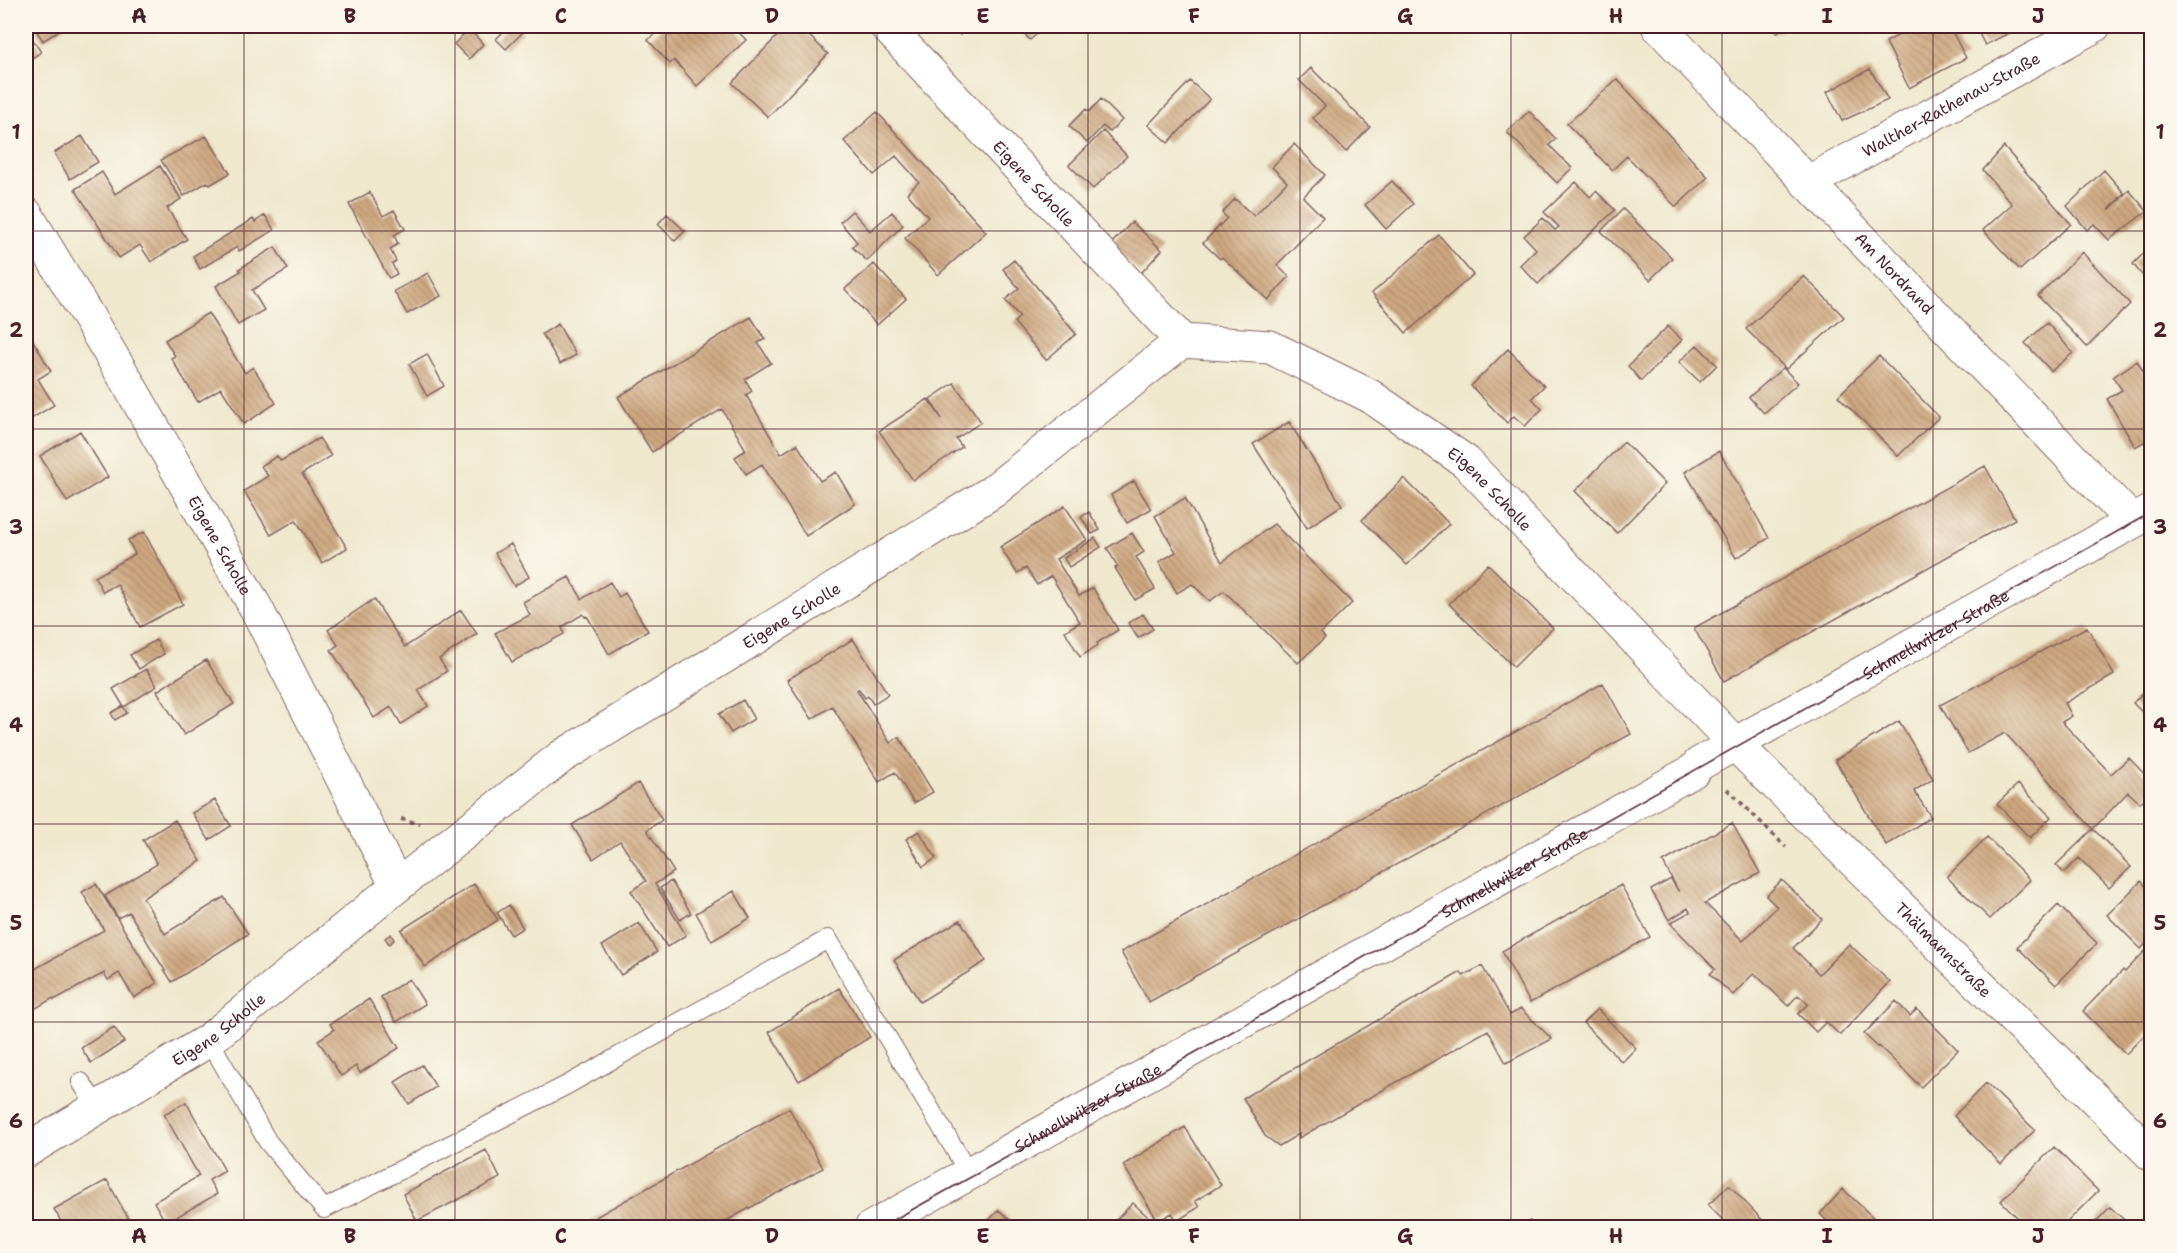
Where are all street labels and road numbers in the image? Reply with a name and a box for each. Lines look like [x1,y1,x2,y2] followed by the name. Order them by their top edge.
[1858,48,2044,162] street label: Walther-Rathenau-Straße
[988,136,1079,232] street label: Eigene Scholle
[1850,228,1938,319] street label: Am Nordrand
[1443,442,1536,536] street label: Eigene Scholle
[183,492,257,599] street label: Eigene Scholle
[739,578,844,654] street label: Eigene Scholle
[1858,585,2013,685] street label: Schmellwitzer Straße
[1437,823,1592,923] street label: Schmellwitzer Straße
[1891,898,1996,1002] street label: Thälmannstraße
[168,988,270,1071] street label: Eigene Scholle
[1010,1058,1166,1157] street label: Schmellwitzer Straße

